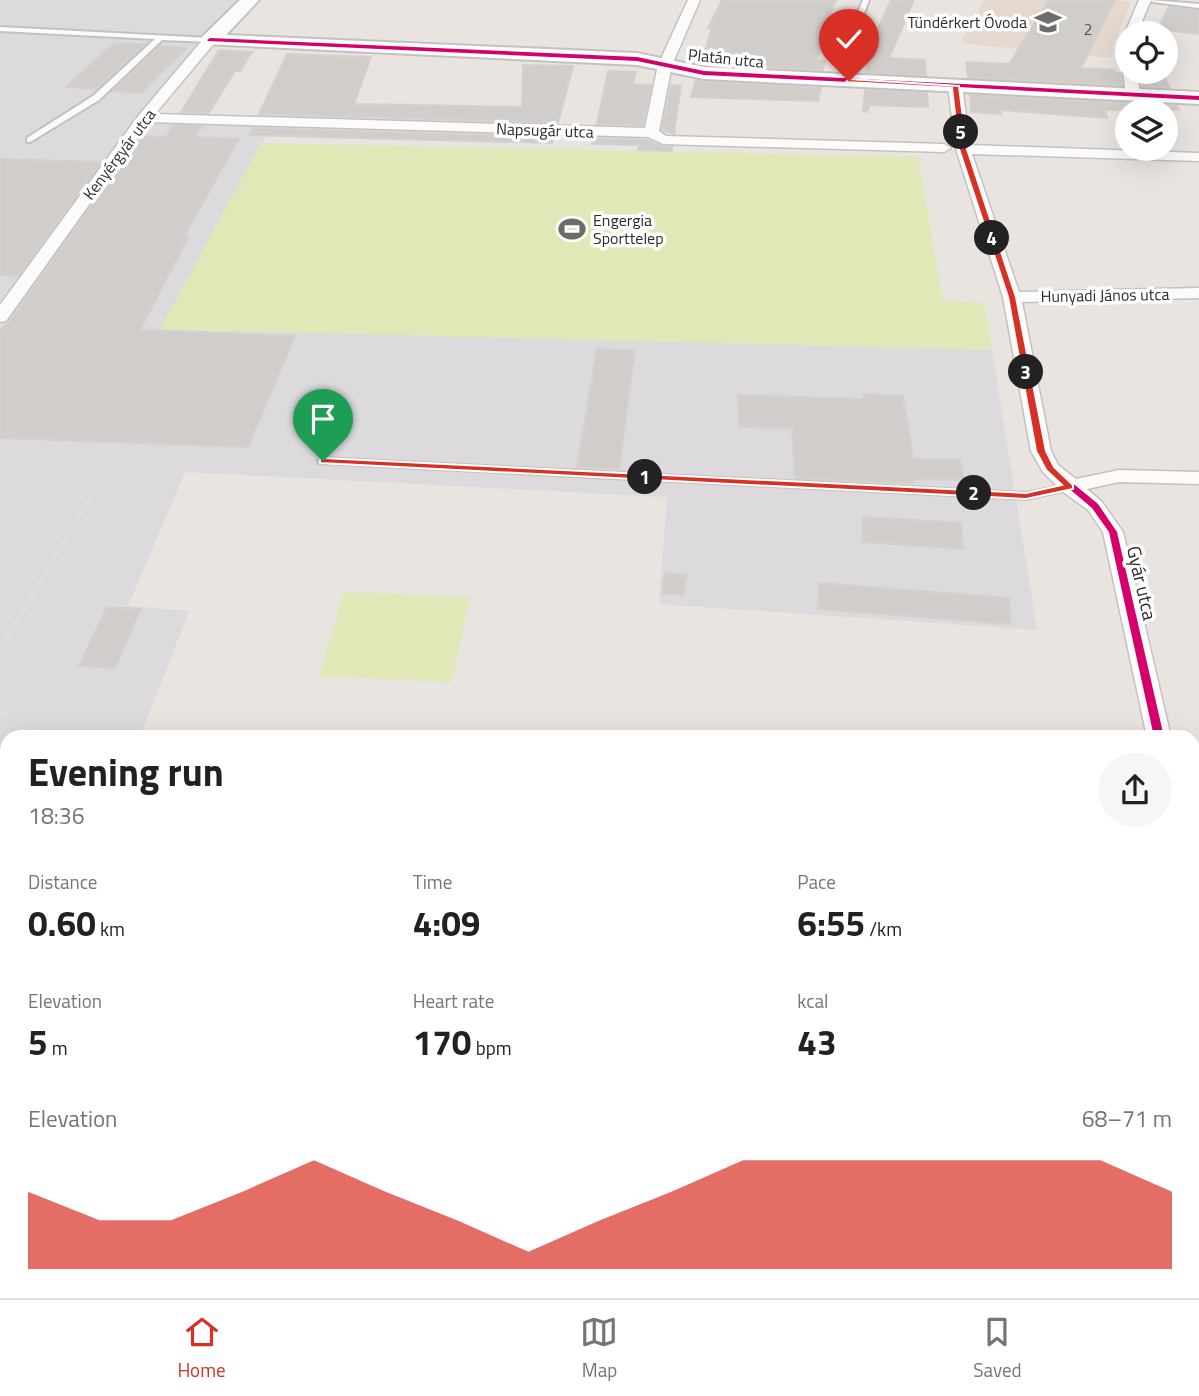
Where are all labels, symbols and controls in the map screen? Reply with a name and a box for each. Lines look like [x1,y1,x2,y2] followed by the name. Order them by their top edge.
[1033,7,1063,37] school or university icon: Tündérkert Óvoda
[819,9,879,81] pin
[908,10,1027,34] place label: Tündérkert Óvoda
[1084,17,1092,41] house number: 2
[830,20,868,58] icon: check
[1115,21,1178,161] map controls
[1115,21,1178,84] button: locate
[687,42,765,74] street label: Platán utca
[1115,98,1178,161] button: layers
[77,103,161,205] street label: Kenyérgyár utca
[944,114,978,150] pin: 5
[496,116,594,144] street label: Napsugár utca
[955,117,966,146] text: 5
[593,208,664,250] place label: Engergia Sporttelep
[557,214,587,244] sports icon: Engergia Sporttelep
[974,220,1010,256] pin: 4
[986,223,997,252] text: 4
[1040,282,1170,308] street label: Hunyadi János utca
[1009,354,1044,390] pin: 3
[1020,357,1031,386] text: 3
[293,389,353,461] pin
[304,400,342,438] icon: arrive
[628,460,662,494] pin: 1
[639,462,650,491] text: 1
[956,476,992,510] pin: 2
[968,478,979,507] text: 2
[1120,543,1165,623] street label: Gyár utca
[28,743,224,801] text: Evening run
[1098,753,1172,827] button: share
[28,798,85,833] text: 18:36
[28,867,97,896] text: Distance
[413,867,452,896] text: Time
[797,867,836,896] text: Pace
[28,896,96,950] text: 0.60
[413,896,480,950] text: 4:09
[797,896,865,950] text: 6:55
[96,914,125,943] text: km
[865,914,902,943] text: /km
[28,986,102,1015] text: Elevation
[413,986,494,1015] text: Heart rate
[797,986,828,1015] text: kcal
[28,1015,48,1069] text: 5
[413,1015,471,1069] text: 170
[797,1015,837,1069] text: 43
[48,1033,68,1062] text: m
[471,1033,512,1062] text: bpm
[28,1101,117,1136] text: Elevation
[1082,1101,1172,1136] text: 68–71 m
[177,1313,226,1384] tab: Home
[580,1313,618,1384] tab: Map
[973,1313,1022,1384] tab: Saved

